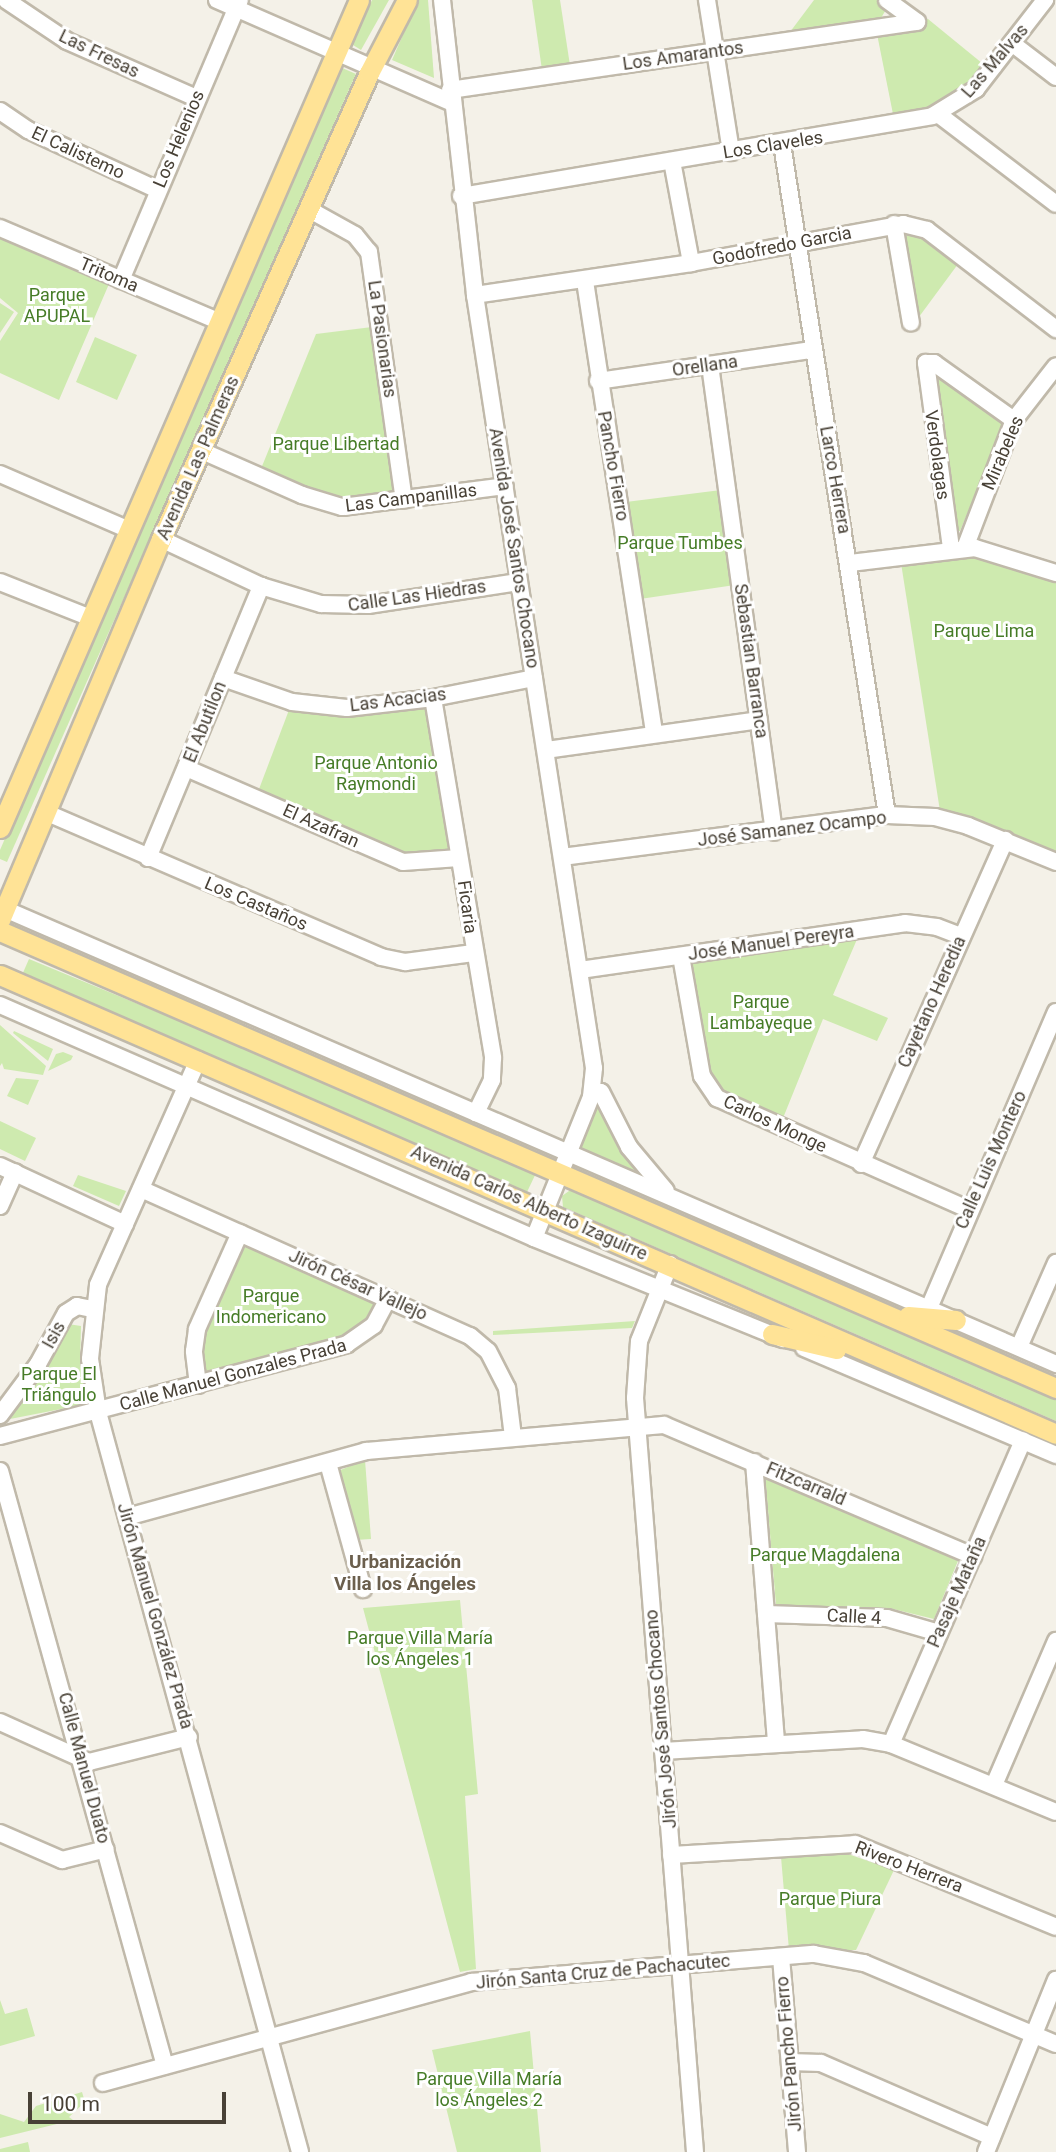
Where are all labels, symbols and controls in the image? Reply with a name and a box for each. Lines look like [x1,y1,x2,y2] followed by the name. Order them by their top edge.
[957,20,1033,102] street label: Las Malvas
[55,25,143,83] street label: Las Fresas
[621,37,745,75] street label: Los Amarantos
[149,87,209,191] street label: Los Helenios
[28,122,128,184] street label: El Calistemo
[722,126,824,164] street label: Los Claveles
[711,222,853,270] street label: Godofredo Garcia
[76,253,142,297] street label: Tritoma
[363,279,401,399] street label: La Pasionarias
[24,285,90,328] park label: Parque APUPAL
[671,351,739,381] street label: Orellana
[152,373,244,543] street label: Avenida Las Palmeras
[593,409,633,523] street label: Pancho Fierro
[920,409,954,501] street label: Verdolagas
[978,413,1028,493] street label: Mirabeles
[815,424,855,536] street label: Larco Herrera
[484,426,544,670] street label: Avenida José Santos Chocano
[272,433,400,455] park label: Parque Libertad
[344,479,478,517] street label: Las Campanillas
[617,532,743,554] park label: Parque Tumbes
[347,576,487,616] street label: Calle Las Hiedras
[729,582,773,740] street label: Sebastian Barranca
[934,620,1034,642] park label: Parque Lima
[179,678,231,766] street label: El Abutilon
[349,683,447,717] street label: Las Acacias
[314,753,438,796] park label: Parque Antonio Raymondi
[279,800,363,852] street label: El Azafran
[696,807,888,851] street label: José Samanez Ocampo
[201,873,311,935] street label: Los Castaños
[453,879,481,935] street label: Ficaria
[687,921,855,965] street label: José Manuel Pereyra
[893,933,971,1071] street label: Cayetano Heredia
[710,992,812,1034] park label: Parque Lambayeque
[951,1087,1031,1233] street label: Calle Luis Montero
[720,1091,830,1157] street label: Carlos Monge
[407,1141,651,1265] street label: Avenida Carlos Alberto Izaguirre
[285,1245,431,1325] street label: Jirón César Vallejo
[216,1286,326,1328] park label: Parque Indomericano
[38,1318,70,1352] street label: Isis
[117,1334,349,1416] street label: Calle Manuel Gonzales Prada
[21,1364,97,1406] park label: Parque El Triángulo
[763,1458,849,1510] street label: Fitzcarrald
[112,1501,198,1731] street label: Jirón Manuel González Prada
[923,1533,991,1651] street label: Pasaje Mataña
[750,1544,900,1566] park label: Parque Magdalena
[334,1551,476,1595] district label: Urbanización Villa los Ángeles
[826,1605,882,1629] street label: Calle 4
[641,1609,681,1829] street label: Jirón José Santos Chocano
[347,1628,493,1670] park label: Parque Villa María los Ángeles 1
[53,1690,115,1846] street label: Calle Manuel Duato
[852,1837,966,1897] street label: Rivero Herrera
[779,1888,881,1910] park label: Parque Piura
[475,1950,731,1994] street label: Jirón Santa Cruz de Pachacutec
[771,1975,807,2133] street label: Jirón Pancho Fierro
[416,2069,562,2112] park label: Parque Villa María los Ángeles 2
[32,2078,229,2122] scale bar
[41,2092,100,2116] text: 100 m

